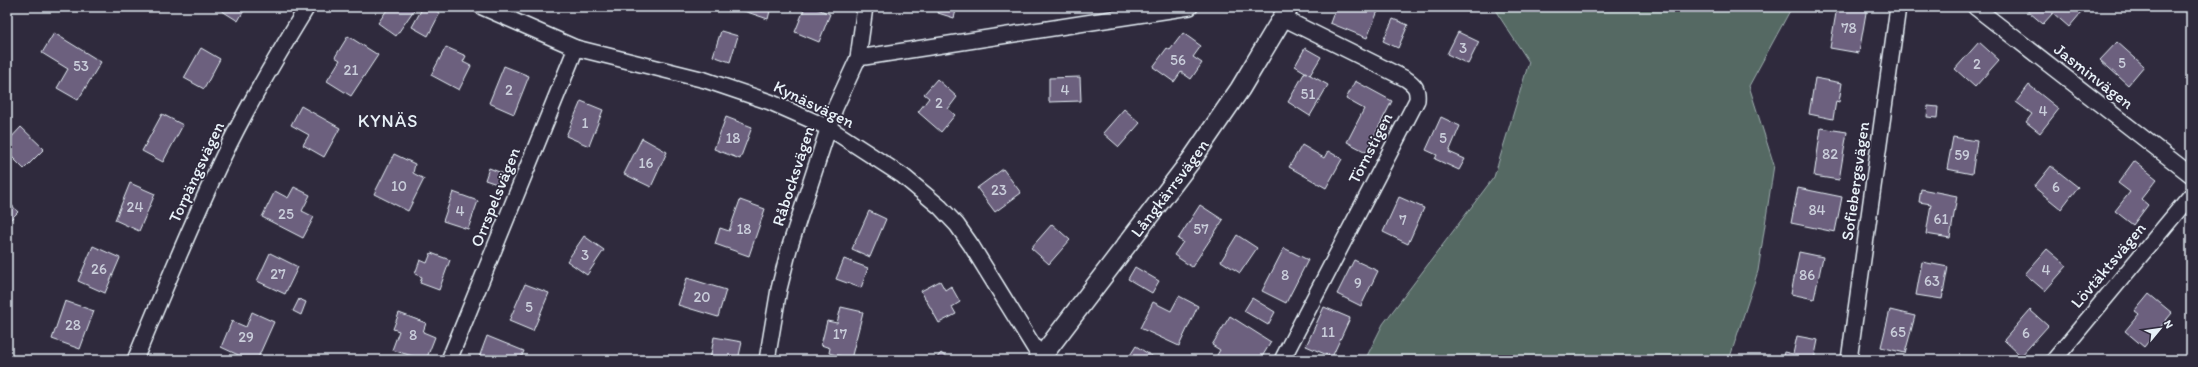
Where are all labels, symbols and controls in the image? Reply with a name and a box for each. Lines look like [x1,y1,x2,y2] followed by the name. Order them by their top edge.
[1841,19,1857,37] house number: 78
[1459,39,1467,57] house number: 3
[2050,39,2138,113] street label: Jasminvägen
[1170,51,1186,69] house number: 56
[2118,54,2126,72] house number: 5
[1973,55,1981,73] house number: 2
[73,57,89,75] house number: 53
[344,61,358,79] house number: 21
[770,76,858,132] street label: Kynäsvägen
[505,81,513,99] house number: 2
[1060,81,1070,99] house number: 4
[1301,85,1315,103] house number: 51
[935,94,943,112] house number: 2
[2038,102,2048,120] house number: 4
[1344,109,1397,187] street label: Törnstigen
[358,110,418,132] district label: KYNÄS
[582,114,589,132] house number: 1
[164,118,228,226] street label: Torpängsvägen
[1837,120,1873,242] street label: Sofiebergsvägen
[767,123,819,229] street label: Råbocksvägen
[725,129,741,147] house number: 18
[1439,129,1447,147] house number: 5
[1126,135,1213,241] street label: Långkärrsvägen
[466,144,524,250] street label: Orrspelsvägen
[1822,145,1838,163] house number: 82
[1954,146,1970,164] house number: 59
[639,154,654,172] house number: 16
[391,177,407,195] house number: 10
[2052,178,2060,196] house number: 6
[991,181,1007,199] house number: 23
[127,198,143,216] house number: 24
[1808,201,1826,219] house number: 84
[455,202,465,220] house number: 4
[278,205,294,223] house number: 25
[1934,210,1948,228] house number: 61
[1399,211,1407,229] house number: 7
[2066,218,2150,312] street label: Lövtäktsvägen
[736,220,752,238] house number: 18
[1193,220,1209,238] house number: 57
[581,246,589,264] house number: 3
[91,260,107,278] house number: 26
[2041,261,2051,279] house number: 4
[270,265,286,283] house number: 27
[1281,266,1289,284] house number: 8
[1799,266,1815,284] house number: 86
[1924,272,1940,290] house number: 63
[1354,274,1362,292] house number: 9
[693,288,711,306] house number: 20
[525,298,533,316] house number: 5
[2140,309,2180,349] north arrow
[65,316,81,334] house number: 28
[2161,318,2176,331] text: N
[1321,323,1335,341] house number: 11
[1890,323,1906,341] house number: 65
[2022,324,2030,342] house number: 6
[833,325,848,343] house number: 17
[409,326,417,344] house number: 8
[238,328,254,346] house number: 29

